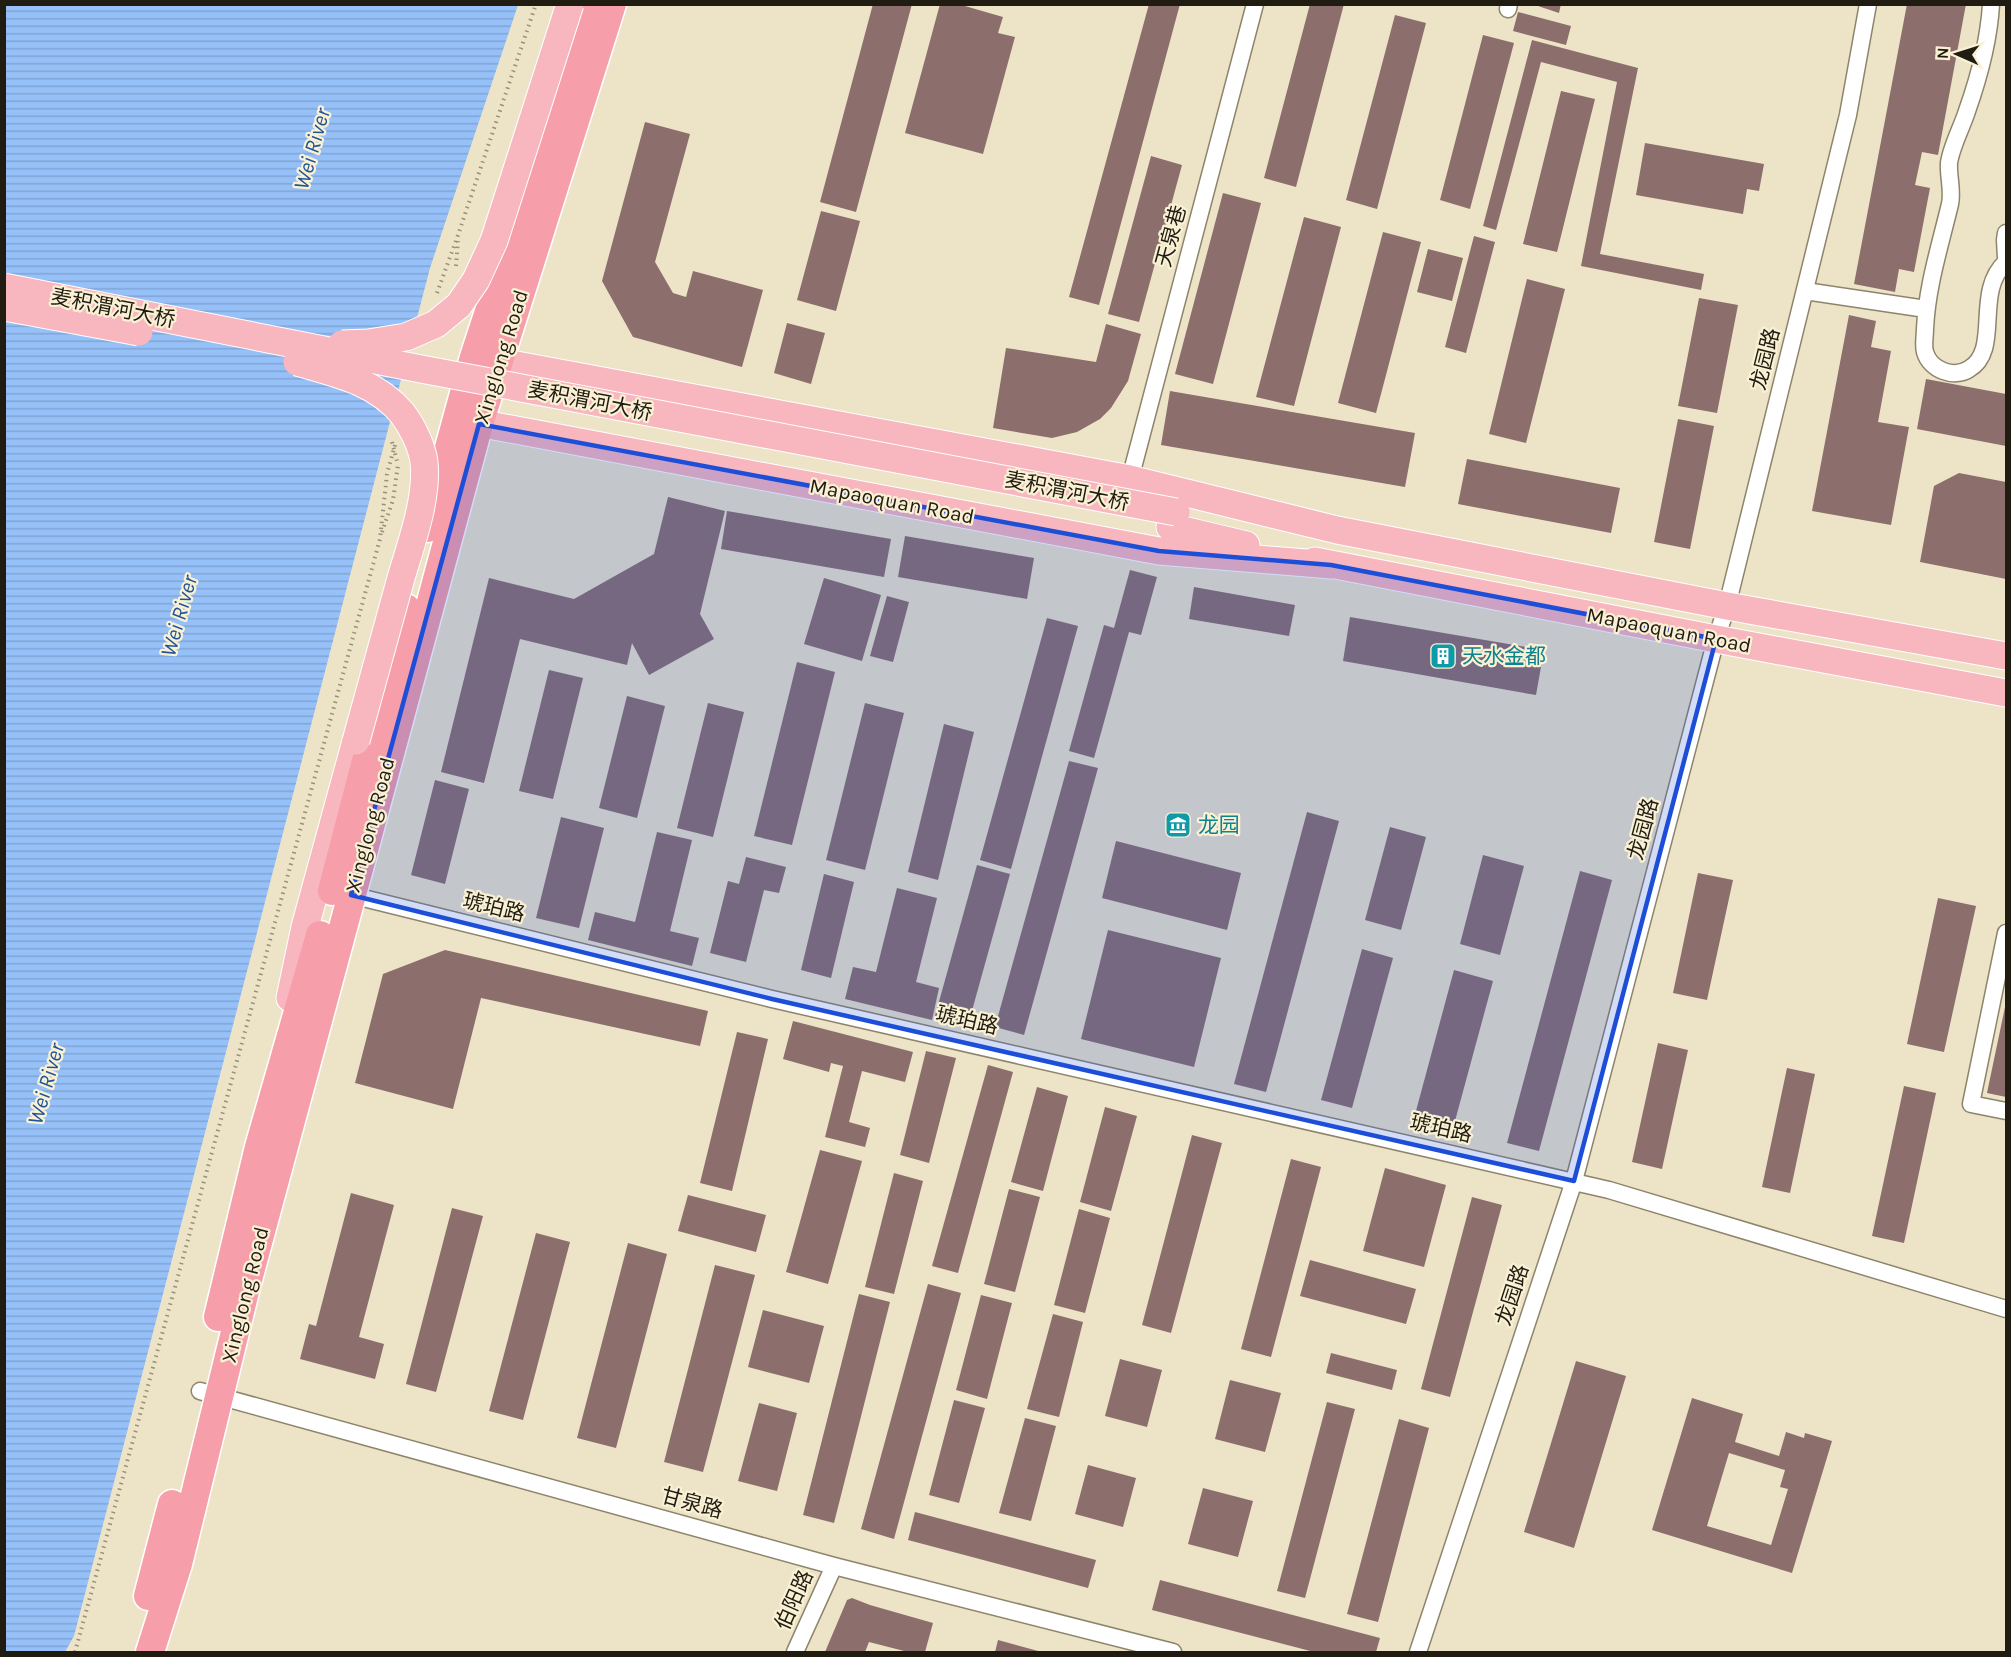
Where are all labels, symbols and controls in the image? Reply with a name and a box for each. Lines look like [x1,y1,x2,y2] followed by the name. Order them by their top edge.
[1927,24,1987,84] north arrow
[1933,47,1952,59] text: N
[288,104,336,193] water label: Wei River
[1151,202,1191,270] street label: 天泉巷
[49,284,177,332] street label: 麦积渭河大桥
[469,287,533,427] street label: Xinglong Road
[1746,326,1784,392] street label: 龙园路
[526,377,654,425] street label: 麦积渭河大桥
[1003,467,1131,515] street label: 麦积渭河大桥
[808,473,976,529] street label: Mapaoquan Road
[155,571,203,660] water label: Wei River
[1585,602,1753,658] street label: Mapaoquan Road
[1428,641,1458,671] building icon: 天水金都
[1462,644,1546,668] place label: 天水金都
[340,755,400,895] street label: Xinglong Road
[1623,795,1663,863] street label: 龙园路
[1163,810,1193,840] museum icon: 龙园
[1198,813,1240,837] place label: 龙园
[461,888,527,926] street label: 琥珀路
[934,1001,1000,1039] street label: 琥珀路
[22,1039,70,1128] water label: Wei River
[1408,1109,1474,1147] street label: 琥珀路
[216,1224,274,1366] street label: Xinglong Road
[1491,1261,1533,1329] street label: 龙园路
[658,1483,726,1523] street label: 甘泉路
[770,1566,818,1634] street label: 伯阳路

